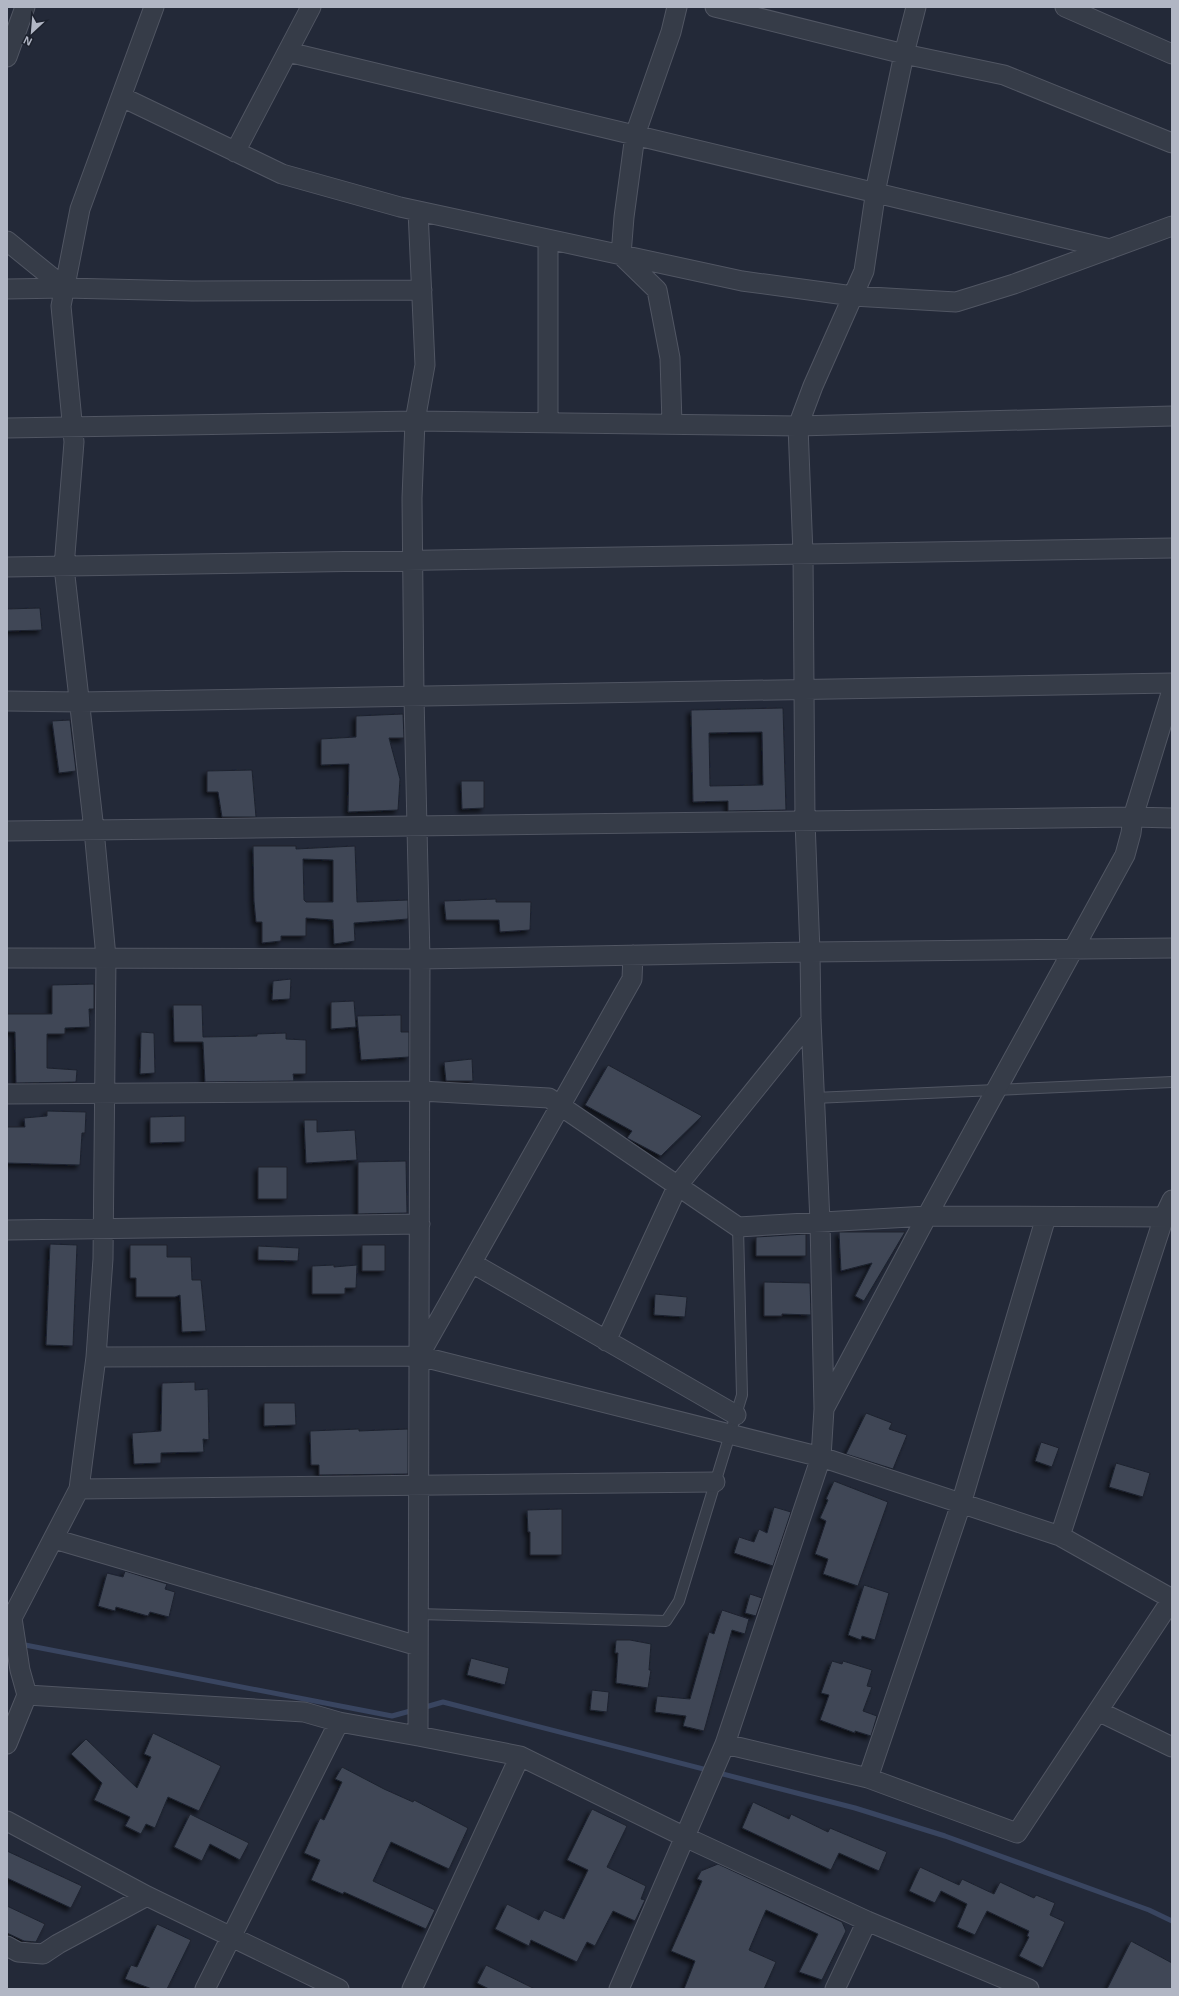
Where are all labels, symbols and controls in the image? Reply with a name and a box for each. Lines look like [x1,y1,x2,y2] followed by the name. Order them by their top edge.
[12,12,52,52] north arrow
[21,34,34,48] text: N

